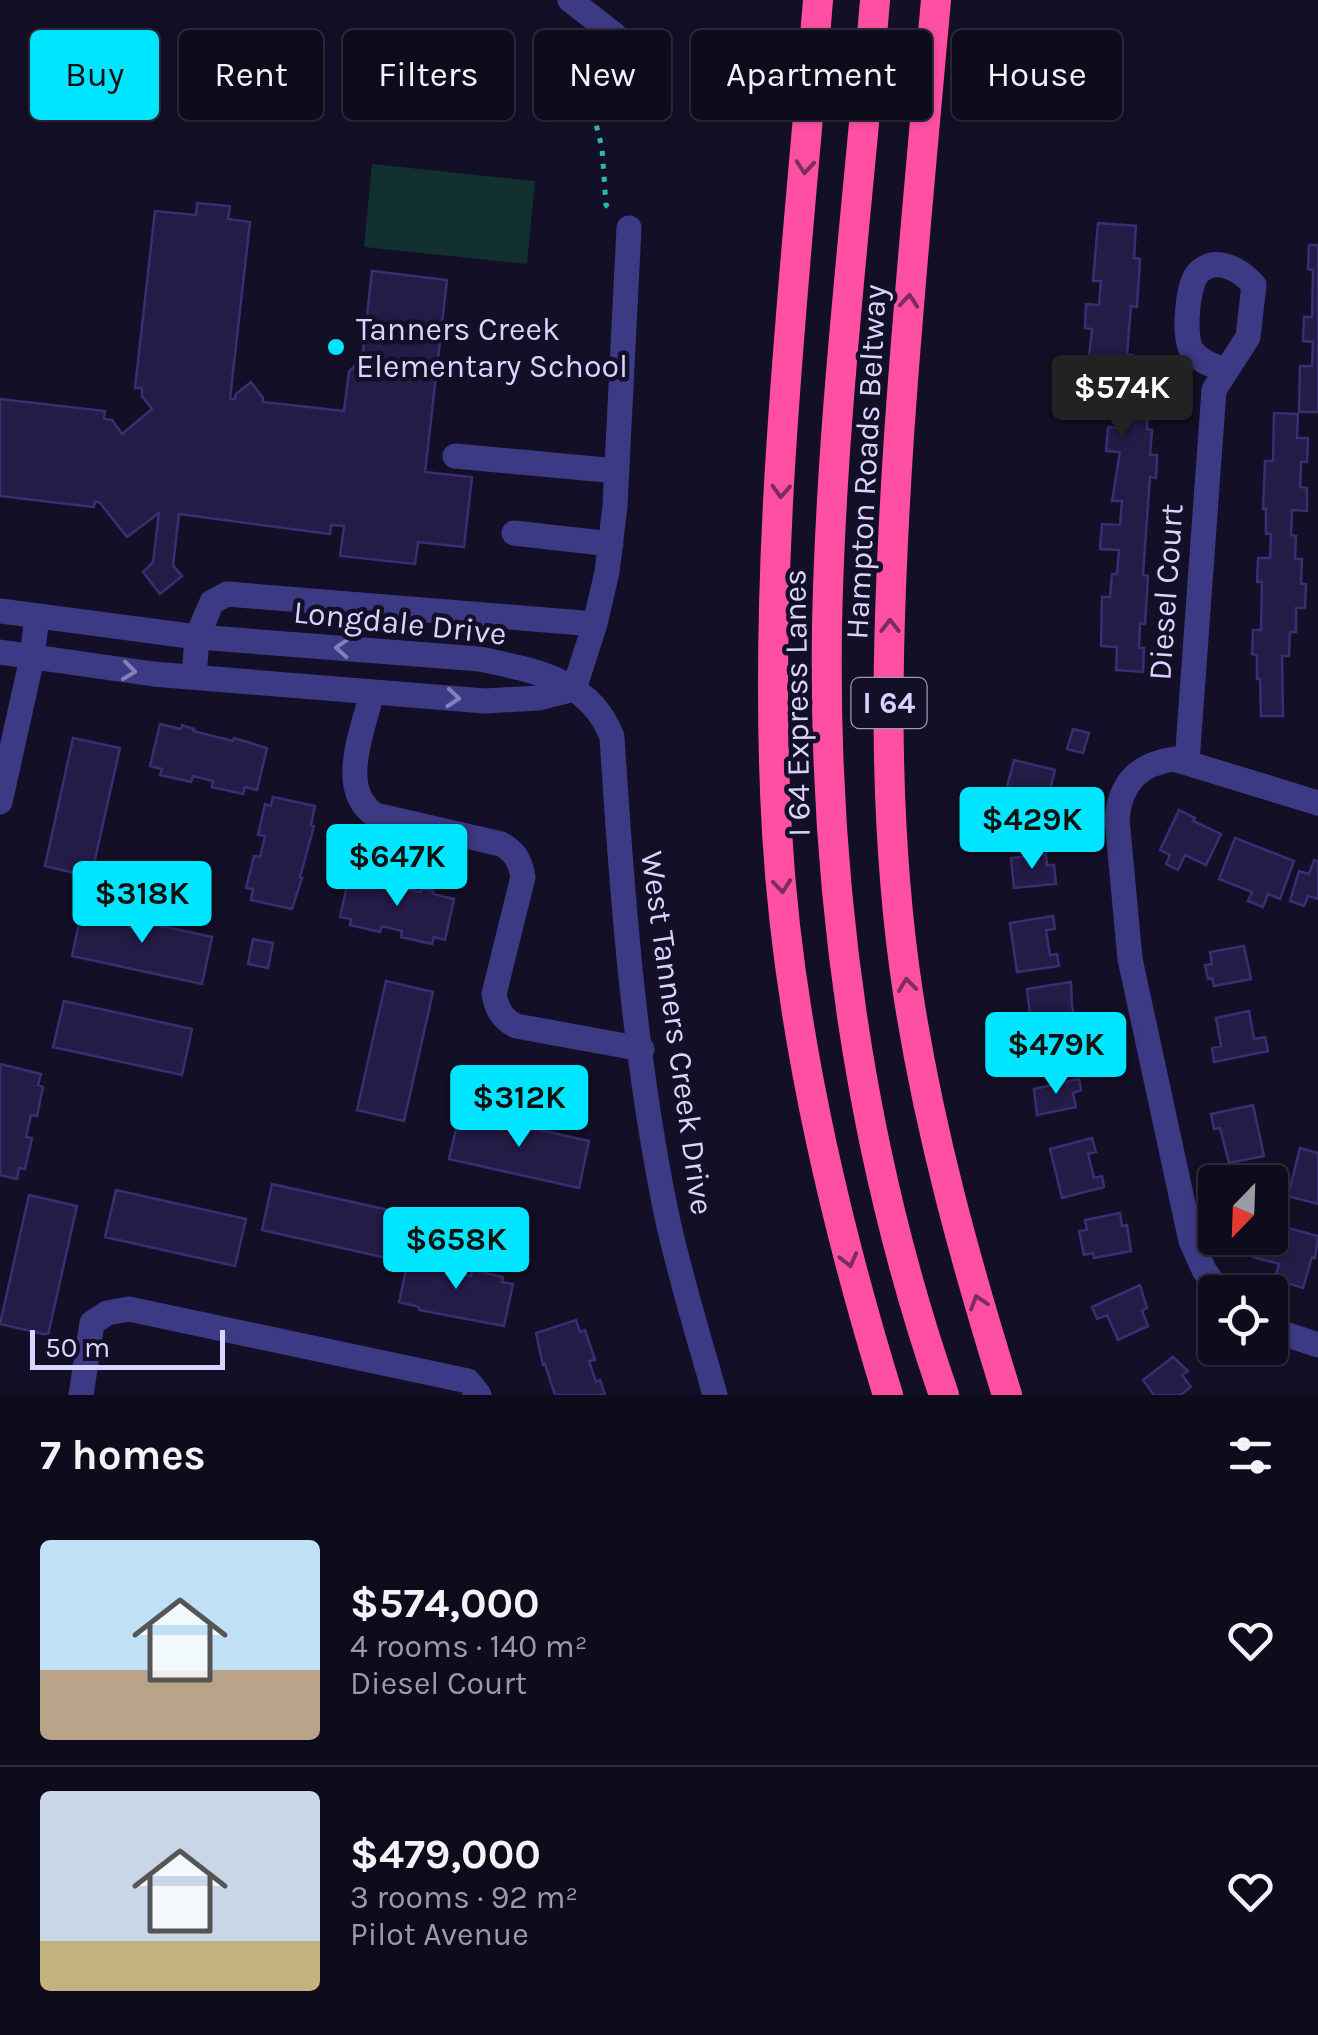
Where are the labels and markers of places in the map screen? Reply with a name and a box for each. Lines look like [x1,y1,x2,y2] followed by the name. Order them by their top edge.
[356,311,628,385] place label: Tanners Creek Elementary School
[325,336,347,358] marker: Tanners Creek Elementary School
[1052,355,1192,440] pin: $574K
[962,787,1102,872] pin: $429K
[327,824,467,909] pin: $647K
[72,861,212,946] pin: $318K
[986,1012,1126,1097] pin: $479K
[449,1065,589,1150] pin: $312K
[386,1207,526,1292] pin: $658K

